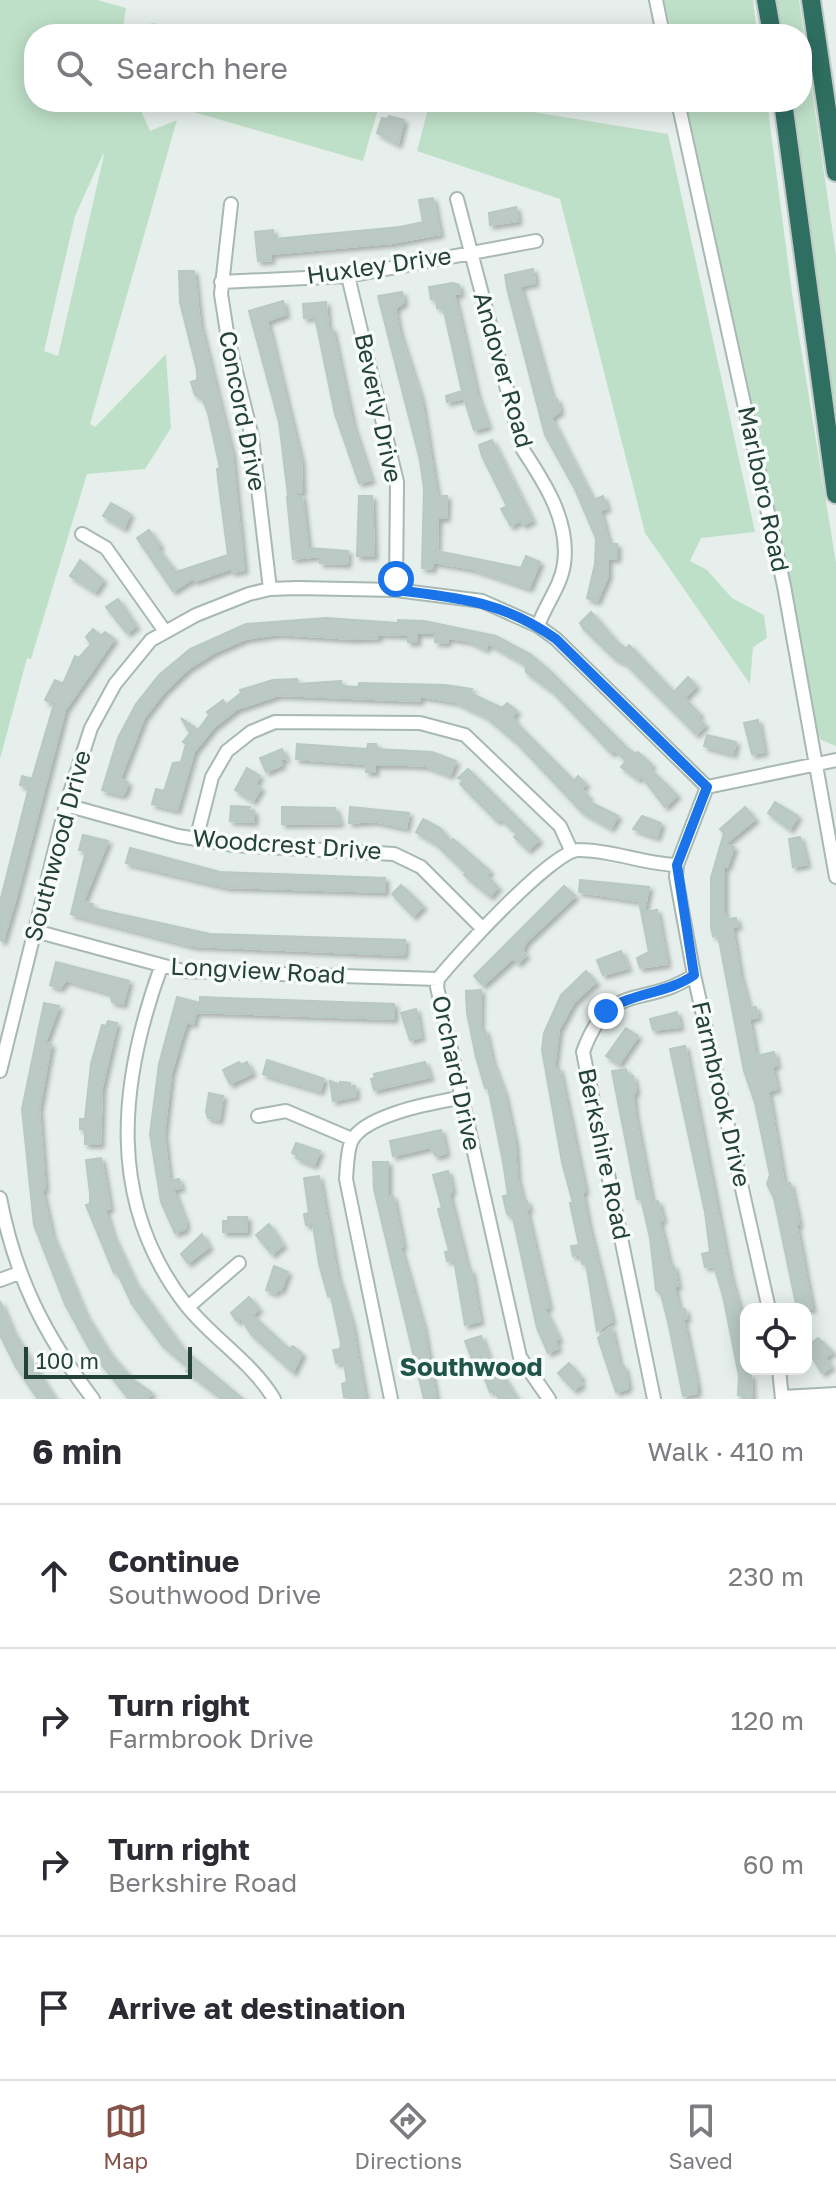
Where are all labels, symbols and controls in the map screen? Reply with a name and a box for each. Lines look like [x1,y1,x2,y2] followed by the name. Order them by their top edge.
[24,24,812,112] search box
[52,46,96,90] icon: search
[116,50,288,86] text: Search here
[305,240,453,289] street label: Huxley Drive
[468,288,541,451] street label: Andover Road
[214,328,273,493] street label: Concord Drive
[349,330,409,485] street label: Beverly Drive
[733,403,796,574] street label: Marlboro Road
[378,561,414,597] route start
[17,747,96,944] street label: Southwood Drive
[192,822,383,865] street label: Woodcrest Drive
[170,950,346,989] street label: Longview Road
[427,993,488,1153] street label: Orchard Drive
[588,993,624,1029] route end
[687,998,758,1189] street label: Farmbrook Drive
[573,1065,638,1242] street label: Berkshire Road
[740,1303,812,1375] map controls
[740,1303,812,1375] button: locate
[24,1343,192,1379] scale bar
[36,1347,99,1374] text: 100 m
[399,1351,543,1382] district label: Southwood
[32,1431,122,1471] text: 6 min
[647,1436,804,1467] text: Walk · 410 m
[108,1543,239,1579] text: Continue
[32,1554,76,1598] icon: ahead
[728,1561,804,1592] text: 230 m
[108,1579,321,1610] text: Southwood Drive
[108,1687,250,1723] text: Turn right
[32,1698,76,1742] icon: right
[731,1705,804,1736] text: 120 m
[108,1723,313,1754] text: Farmbrook Drive
[108,1831,250,1867] text: Turn right
[32,1842,76,1886] icon: right
[743,1849,804,1880] text: 60 m
[108,1867,297,1898] text: Berkshire Road
[32,1986,76,2030] icon: arrive
[108,1990,405,2026] text: Arrive at destination
[103,2099,148,2174] tab: Map
[355,2099,462,2174] tab: Directions
[669,2099,733,2174] tab: Saved

